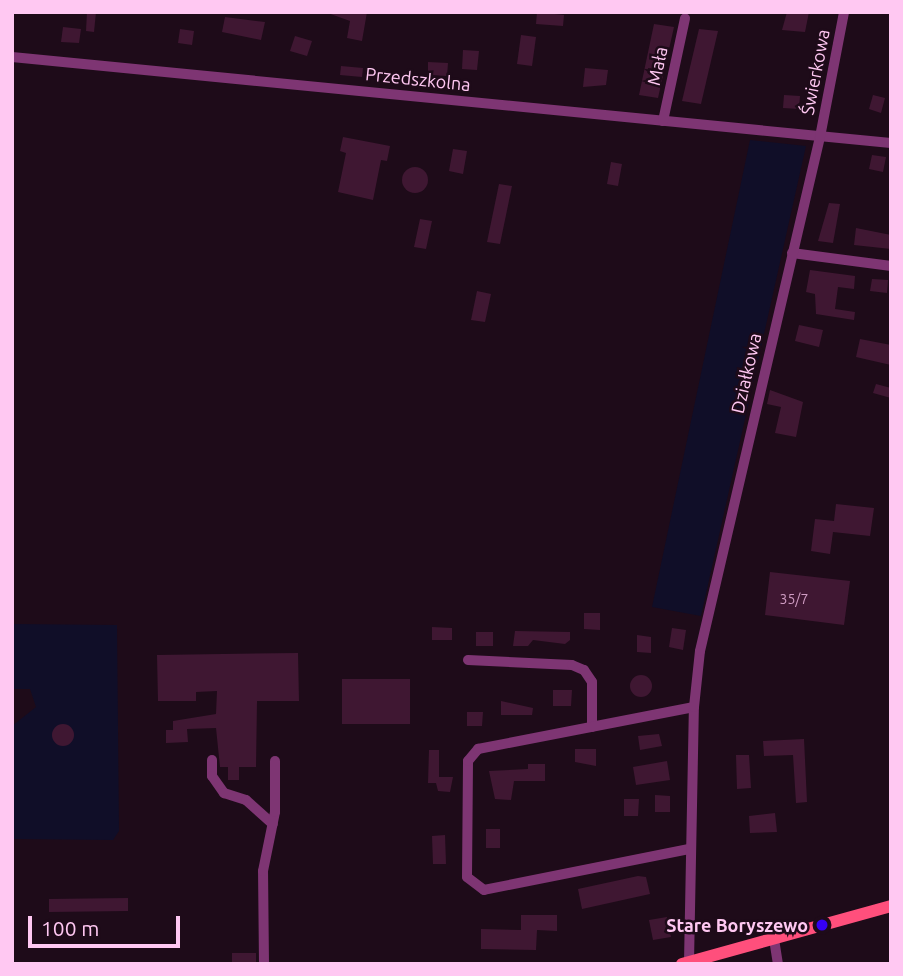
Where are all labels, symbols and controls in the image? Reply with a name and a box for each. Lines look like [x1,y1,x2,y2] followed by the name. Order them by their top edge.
[796,27,834,117] street label: Świerkowa
[642,45,672,87] street label: Mała
[364,63,472,95] street label: Przedszkolna
[726,331,766,415] street label: Działkowa
[780,591,808,607] house number: 35/7
[32,902,184,946] scale bar
[666,914,808,936] place label: Stare Boryszewo
[41,916,99,940] text: 100 m
[814,917,830,933] marker: Stare Boryszewo

